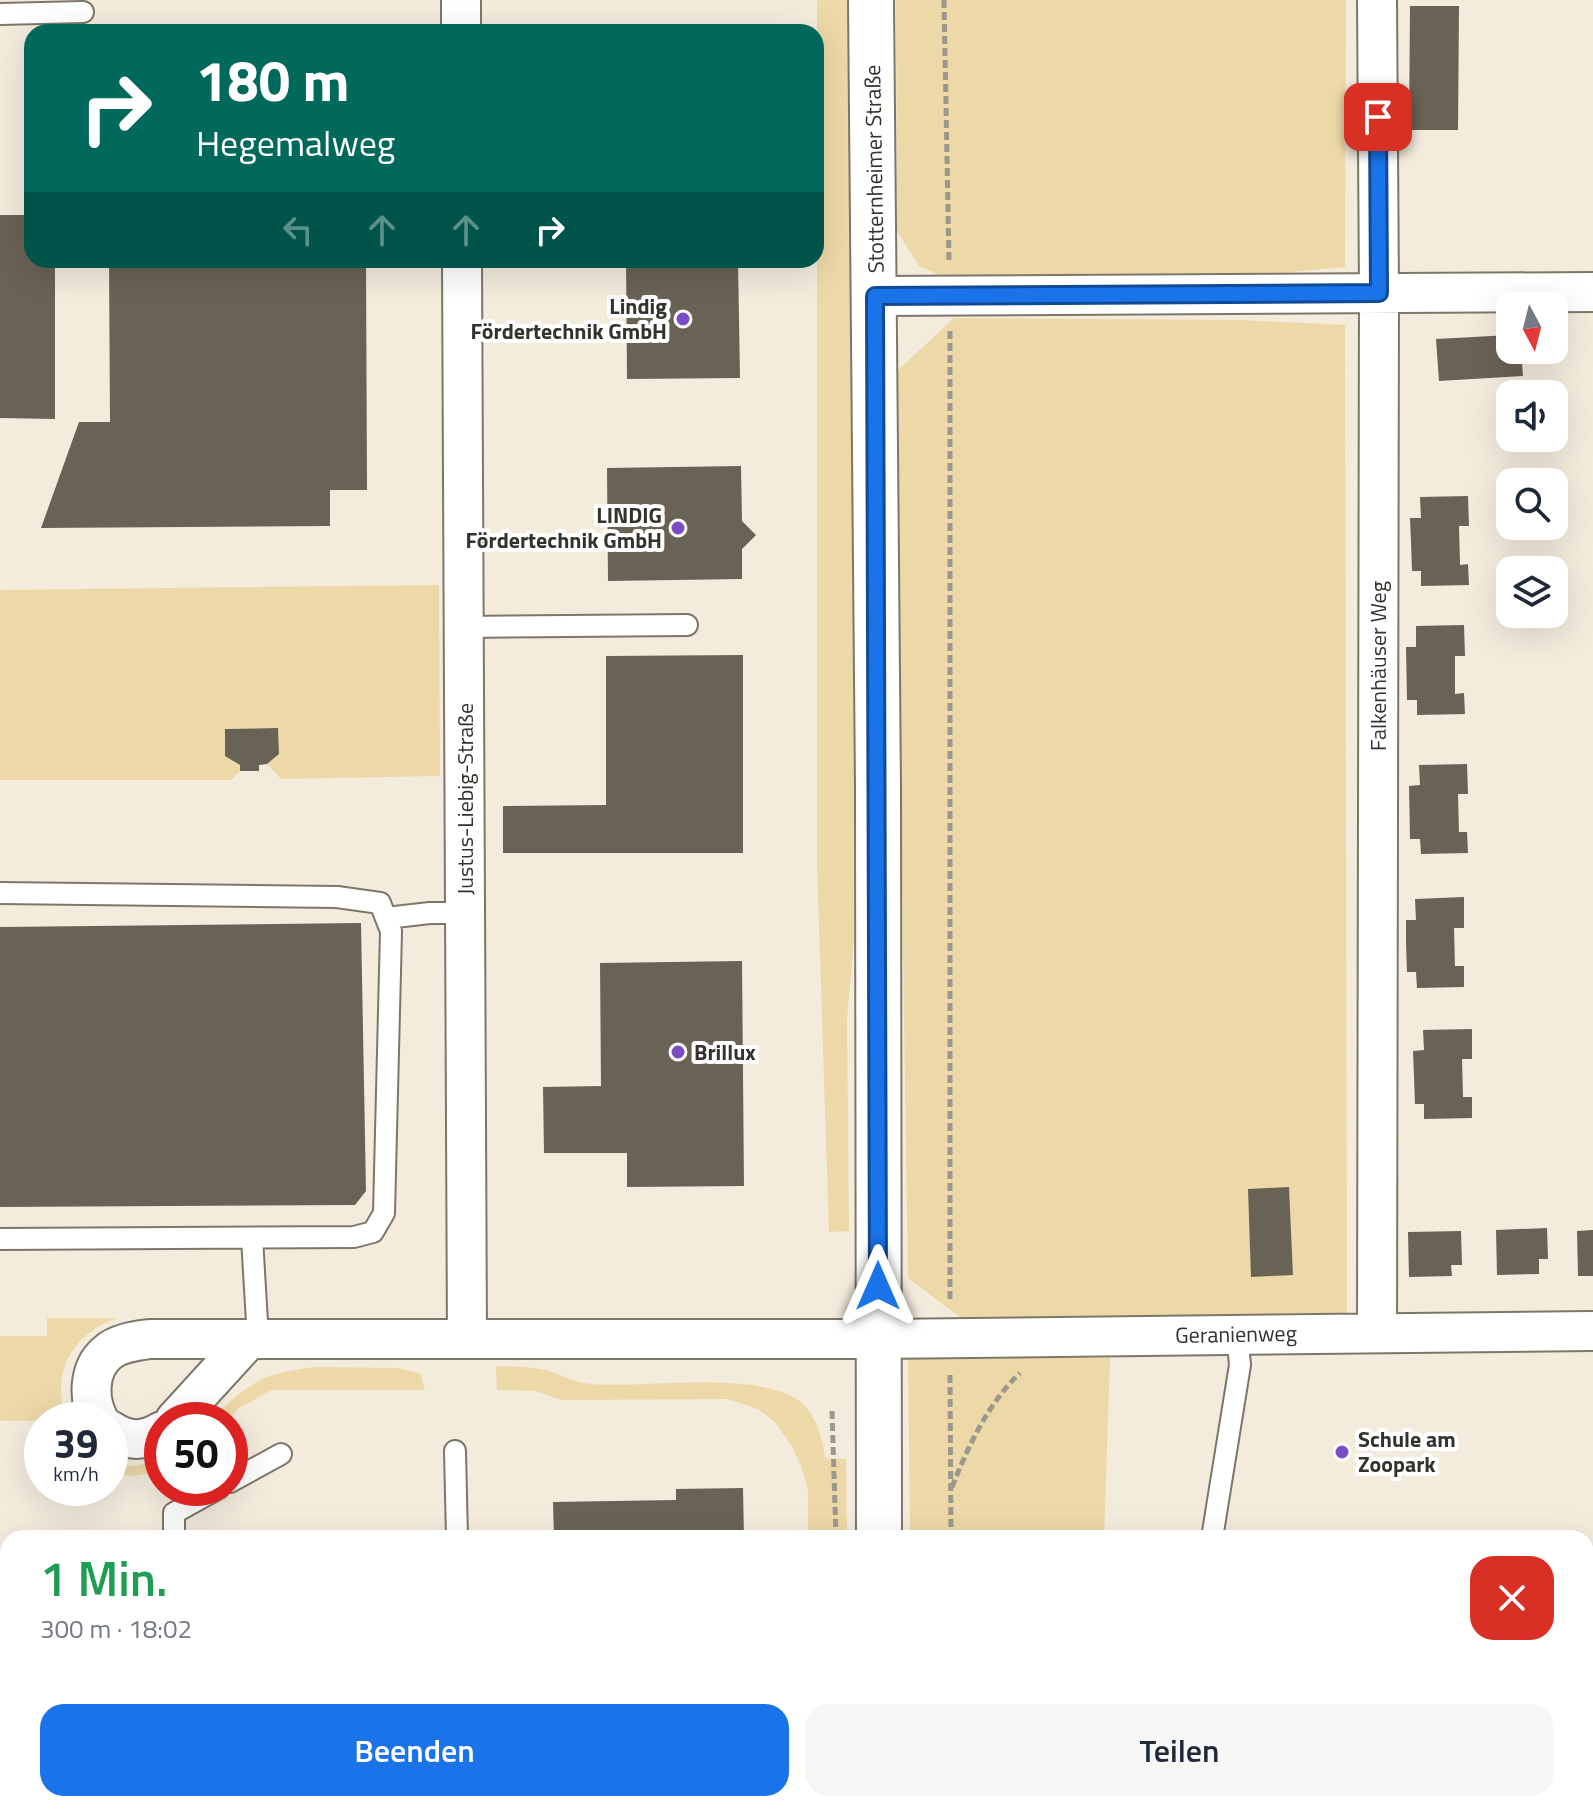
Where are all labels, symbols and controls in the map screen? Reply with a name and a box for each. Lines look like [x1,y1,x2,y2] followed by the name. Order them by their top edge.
[196,38,349,123] text: 180 m
[64,56,168,160] icon: right
[855,64,893,274] street label: Stotternheimer Straße
[1344,83,1412,151] pin
[1356,95,1400,139] icon: arrive
[196,115,395,170] text: Hegemalweg
[276,208,320,252] icon: left
[360,208,404,252] icon: ahead
[444,208,488,252] icon: ahead
[528,208,572,252] icon: right
[470,289,667,348] place label: Lindig Fördertechnik GmbH
[1496,292,1568,364] north arrow
[1496,292,1568,628] map controls
[674,310,692,328] marker: Lindig Fördertechnik GmbH
[1496,380,1568,452] button: sound
[1496,468,1568,540] button: search
[465,498,662,557] place label: LINDIG Fördertechnik GmbH
[669,519,687,537] marker: LINDIG Fördertechnik GmbH
[1496,556,1568,628] button: layers
[1361,581,1395,751] street label: Falkenhäuser Weg
[448,703,482,895] street label: Justus-Liebig-Straße
[694,1035,756,1069] place label: Brillux
[669,1043,687,1061] marker: Brillux
[836,1244,920,1328] position arrow
[1175,1316,1297,1352] street label: Geranienweg
[144,1402,248,1506] speed limit sign: 50
[54,1413,98,1474] text: 39
[1358,1422,1456,1481] place label: Schule am Zoopark
[1333,1443,1351,1461] marker: Schule am Zoopark
[53,1458,99,1489] text: km/h
[40,1542,168,1615] text: 1 Min.
[1470,1556,1554,1640] button: close
[40,1609,192,1648] text: 300 m · 18:02
[40,1704,789,1796] button: Beenden
[805,1704,1554,1796] button: Teilen

